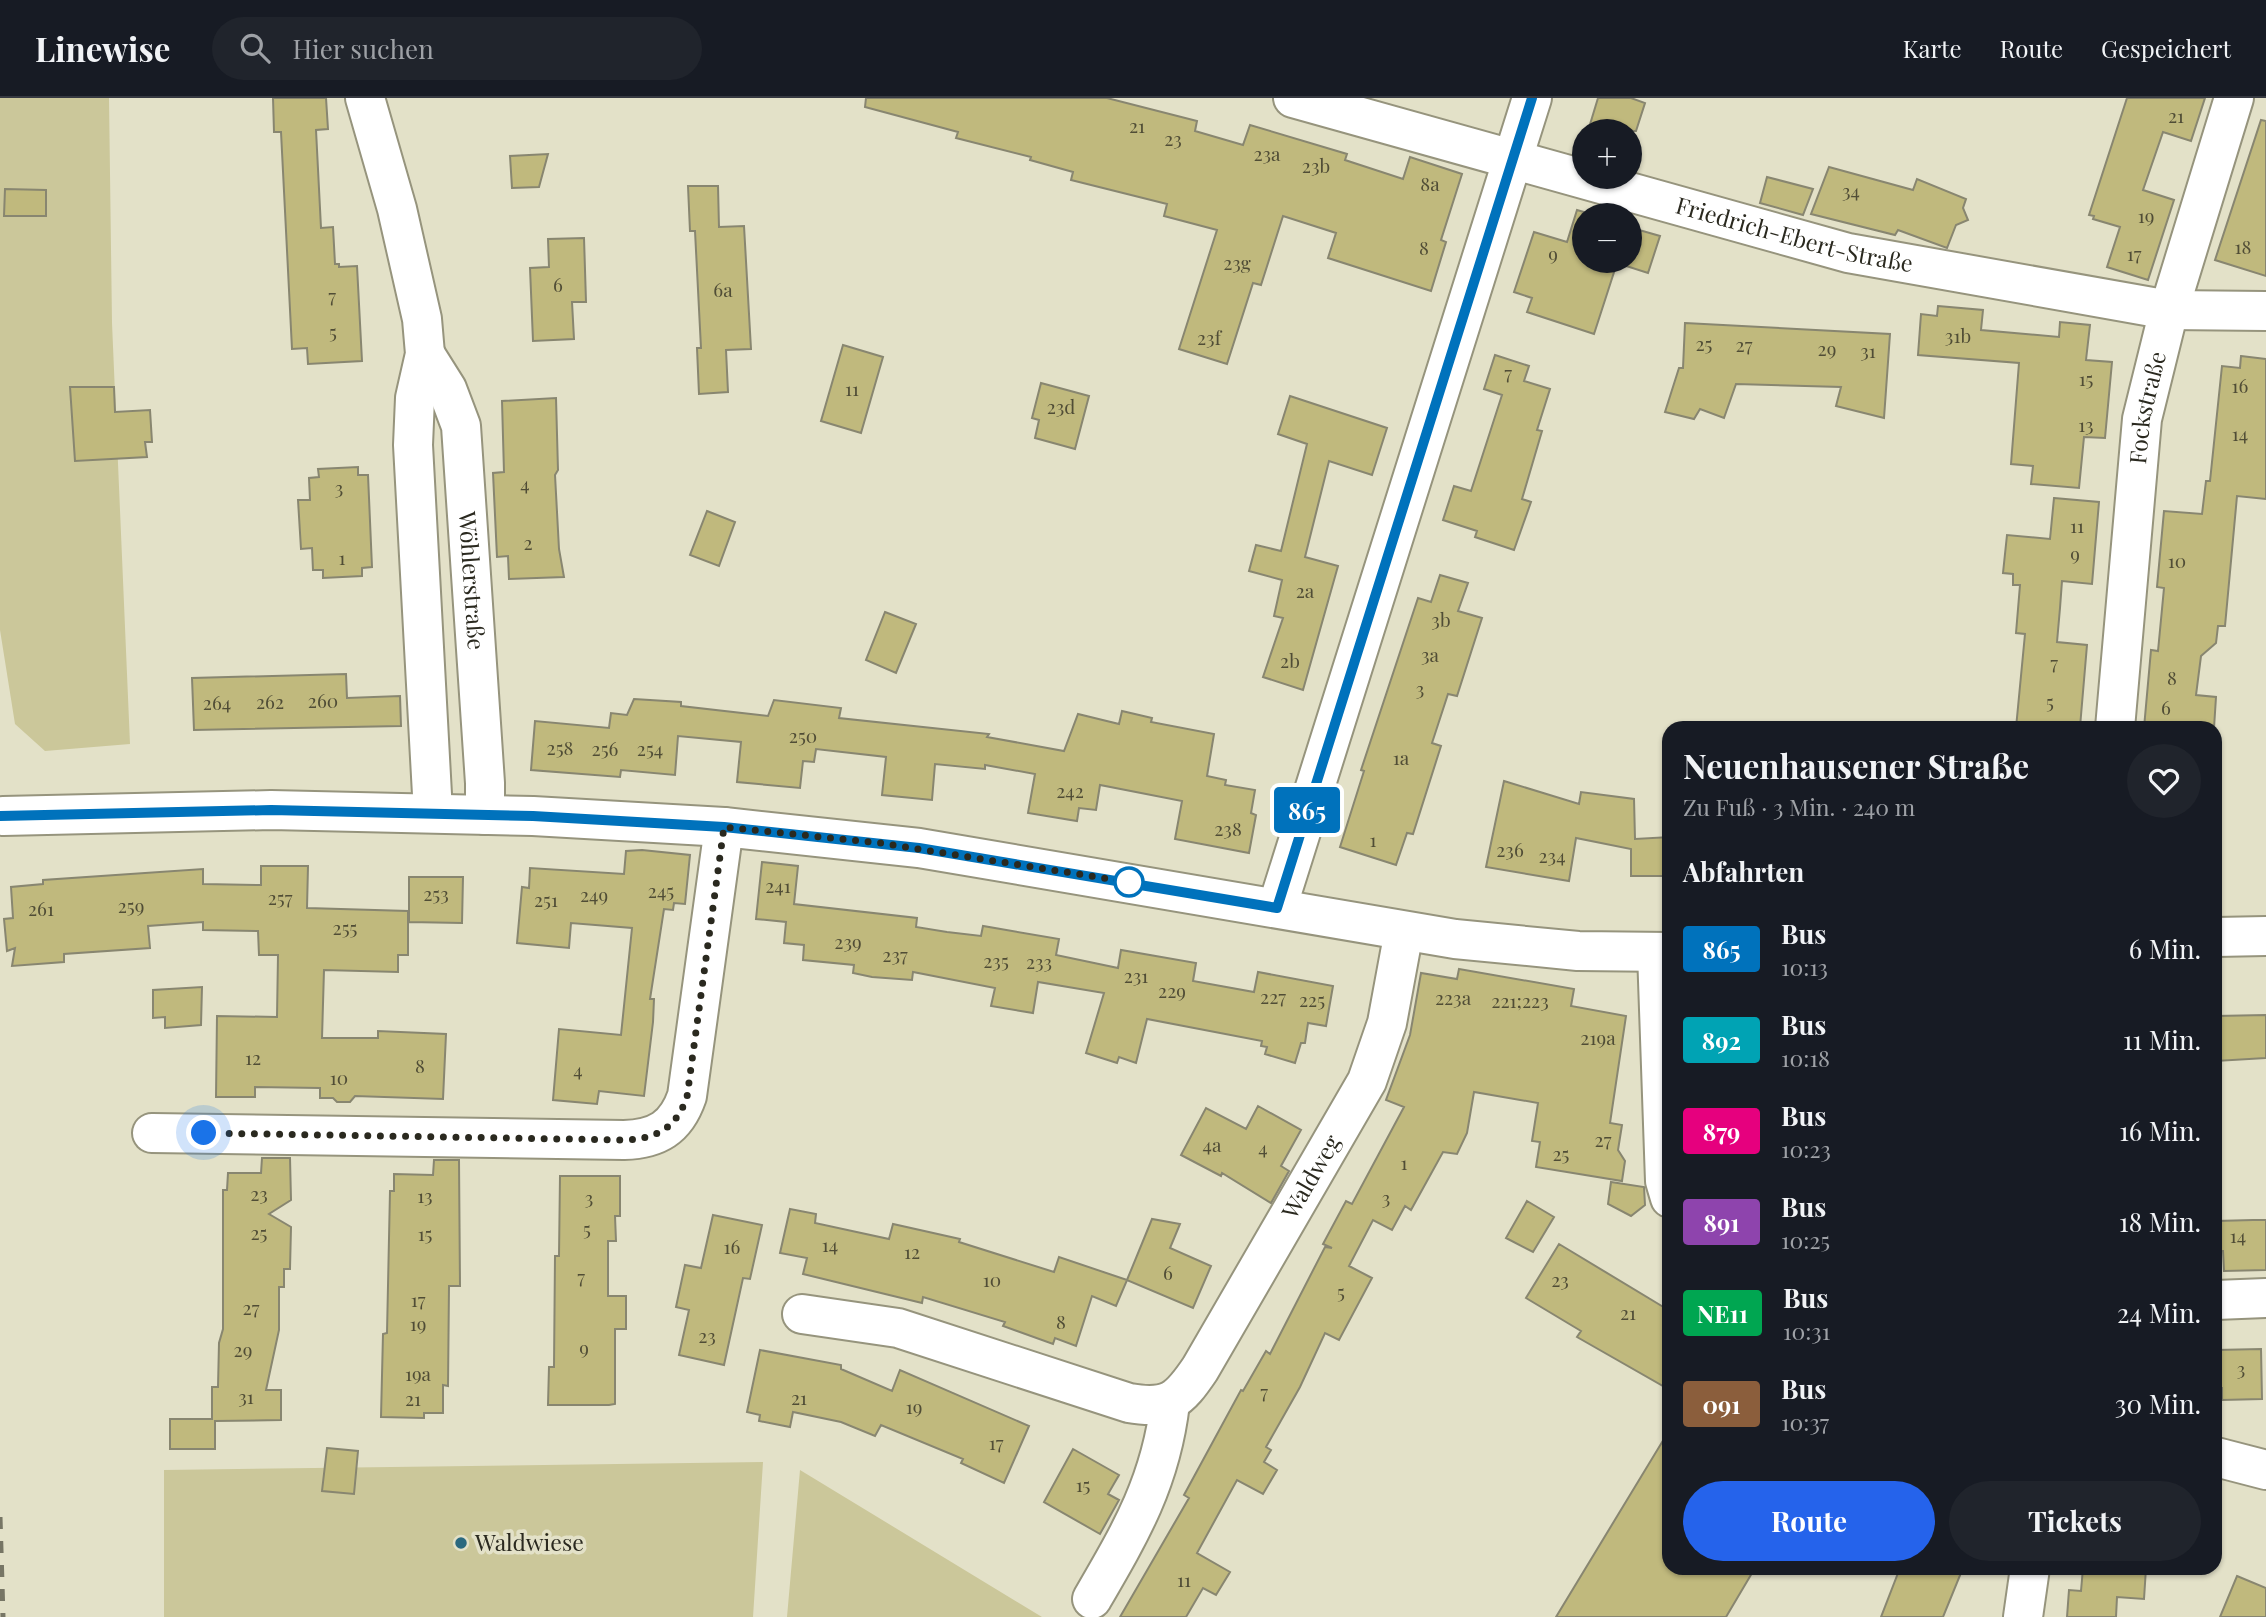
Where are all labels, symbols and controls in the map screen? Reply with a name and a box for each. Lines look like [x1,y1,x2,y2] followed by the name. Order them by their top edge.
[212,17,702,80] search box
[35,26,170,70] text: Linewise
[236,29,274,67] icon: search
[292,31,434,66] text: Hier suchen
[1903,32,1962,64] text: Karte
[2000,32,2063,64] text: Route
[2101,32,2231,64] text: Gespeichert
[2168,102,2184,128] house number: 21
[1129,112,1145,138] house number: 21
[1572,119,1642,273] map controls
[1572,119,1642,189] button: +
[1164,125,1182,151] house number: 23
[1253,140,1281,166] house number: 23a
[1302,152,1330,178] house number: 23b
[1420,170,1440,196] house number: 8a
[1842,177,1860,203] house number: 34
[1673,189,1916,278] street label: Friedrich-Ebert-Straße
[2138,202,2154,228] house number: 19
[1572,203,1642,273] button: −
[2235,233,2251,259] house number: 18
[1419,234,1429,260] house number: 8
[1548,240,1558,266] house number: 9
[2127,240,2142,266] house number: 17
[1223,249,1251,275] house number: 23g
[553,271,563,297] house number: 6
[713,276,733,302] house number: 6a
[328,282,336,308] house number: 7
[329,318,337,344] house number: 5
[1945,322,1971,348] house number: 31b
[1197,324,1223,350] house number: 23f
[1696,330,1713,356] house number: 25
[1736,331,1753,357] house number: 27
[1818,335,1836,361] house number: 29
[1860,337,1876,363] house number: 31
[2121,348,2172,465] street label: Fockstraße
[1504,359,1512,385] house number: 7
[2079,365,2093,391] house number: 15
[2232,372,2249,398] house number: 16
[845,375,859,401] house number: 11
[1047,393,1075,419] house number: 23d
[2078,411,2094,437] house number: 13
[2232,420,2248,446] house number: 14
[520,470,530,496] house number: 4
[335,474,343,500] house number: 3
[453,509,493,651] street label: Wöhlerstraße
[2070,512,2084,538] house number: 11
[523,529,533,555] house number: 2
[2070,540,2080,566] house number: 9
[338,544,346,570] house number: 1
[2168,547,2186,573] house number: 10
[1296,577,1315,603] house number: 2a
[1431,606,1451,632] house number: 3b
[1421,641,1440,667] house number: 3a
[1280,647,1300,673] house number: 2b
[2050,649,2058,675] house number: 7
[2167,664,2177,690] house number: 8
[1416,675,1424,701] house number: 3
[308,687,338,713] house number: 260
[256,688,284,714] house number: 262
[2046,688,2054,714] house number: 5
[203,689,231,715] house number: 264
[2161,694,2171,720] house number: 6
[789,722,817,748] house number: 250
[547,734,573,760] house number: 258
[592,735,619,761] house number: 256
[637,735,663,761] house number: 254
[1683,743,2029,787] text: Neuenhausener Straße
[1393,744,1410,770] house number: 1a
[2127,744,2201,818] button: heart
[1056,777,1084,803] house number: 242
[1267,787,1347,833] line badge: 865
[1683,791,1915,822] text: Zu Fuß · 3 Min. · 240 m
[1288,794,1326,826] text: 865
[1214,815,1242,841] house number: 238
[1369,826,1377,852] house number: 1
[1496,836,1524,862] house number: 236
[1538,842,1566,868] house number: 234
[1683,854,1804,889] text: Abfahrten
[1114,867,1144,897] unlabelled marker
[765,872,791,898] house number: 241
[648,877,674,903] house number: 245
[423,880,449,906] house number: 253
[580,881,608,907] house number: 249
[268,884,293,910] house number: 257
[534,886,558,912] house number: 251
[118,892,144,918] house number: 259
[28,895,54,921] house number: 261
[333,914,358,940] house number: 255
[1781,916,1826,951] text: Bus
[834,928,862,954] house number: 239
[2129,931,2201,966] text: 6 Min.
[1703,933,1740,965] text: 865
[882,941,908,967] house number: 237
[983,947,1009,973] house number: 235
[1026,948,1052,974] house number: 233
[1781,951,1828,982] text: 10:13
[1124,962,1148,988] house number: 231
[1158,977,1186,1003] house number: 229
[1260,983,1286,1009] house number: 227
[1435,984,1472,1010] house number: 223a
[1299,986,1325,1012] house number: 225
[1491,987,1549,1013] house number: 221;223
[1781,1007,1826,1042] text: Bus
[2123,1022,2201,1057] text: 11 Min.
[1580,1024,1616,1050] house number: 219a
[1702,1024,1741,1056] text: 892
[1781,1042,1830,1073] text: 10:18
[245,1044,261,1070] house number: 12
[415,1052,425,1078] house number: 8
[573,1056,583,1082] house number: 4
[330,1064,348,1090] house number: 10
[1781,1098,1826,1133] text: Bus
[2119,1113,2201,1148] text: 16 Min.
[186,1115,221,1150] your location
[1703,1115,1740,1147] text: 879
[1595,1126,1612,1152] house number: 27
[1273,1129,1347,1225] street label: Waldweg
[1203,1131,1222,1157] house number: 4a
[1781,1133,1831,1164] text: 10:23
[1258,1134,1268,1160] house number: 4
[1553,1140,1570,1166] house number: 25
[1400,1149,1408,1175] house number: 1
[250,1180,268,1206] house number: 23
[417,1182,433,1208] house number: 13
[585,1184,593,1210] house number: 3
[1382,1184,1390,1210] house number: 3
[1781,1189,1826,1224] text: Bus
[2119,1204,2201,1239] text: 18 Min.
[1704,1206,1739,1238] text: 891
[583,1215,591,1241] house number: 5
[251,1219,268,1245] house number: 25
[418,1220,432,1246] house number: 15
[2230,1222,2246,1248] house number: 14
[1781,1224,1830,1255] text: 10:25
[822,1231,838,1257] house number: 14
[724,1233,741,1259] house number: 16
[904,1238,920,1264] house number: 12
[1163,1259,1173,1285] house number: 6
[577,1263,585,1289] house number: 7
[983,1266,1001,1292] house number: 10
[1551,1266,1569,1292] house number: 23
[1337,1278,1345,1304] house number: 5
[1783,1280,1828,1315] text: Bus
[411,1286,426,1312] house number: 17
[243,1294,260,1320] house number: 27
[2117,1295,2201,1330] text: 24 Min.
[1697,1297,1748,1329] text: NE11
[1620,1299,1636,1325] house number: 21
[1056,1308,1066,1334] house number: 8
[410,1310,426,1336] house number: 19
[1783,1315,1830,1346] text: 10:31
[698,1322,716,1348] house number: 23
[579,1334,589,1360] house number: 9
[234,1336,252,1362] house number: 29
[2237,1355,2245,1381] house number: 3
[405,1360,432,1386] house number: 19a
[1781,1371,1826,1406] text: Bus
[1260,1378,1268,1404] house number: 7
[238,1383,254,1409] house number: 31
[791,1384,807,1410] house number: 21
[405,1385,421,1411] house number: 21
[2115,1386,2201,1421] text: 30 Min.
[1703,1388,1740,1420] text: 091
[906,1393,922,1419] house number: 19
[1781,1406,1829,1437] text: 10:37
[989,1429,1004,1455] house number: 17
[1076,1471,1090,1497] house number: 15
[1683,1481,1935,1561] button: Route
[1949,1481,2201,1561] button: Tickets
[474,1526,584,1557] place label: Waldwiese
[453,1535,469,1551] marker: Waldwiese
[1177,1566,1191,1592] house number: 11

